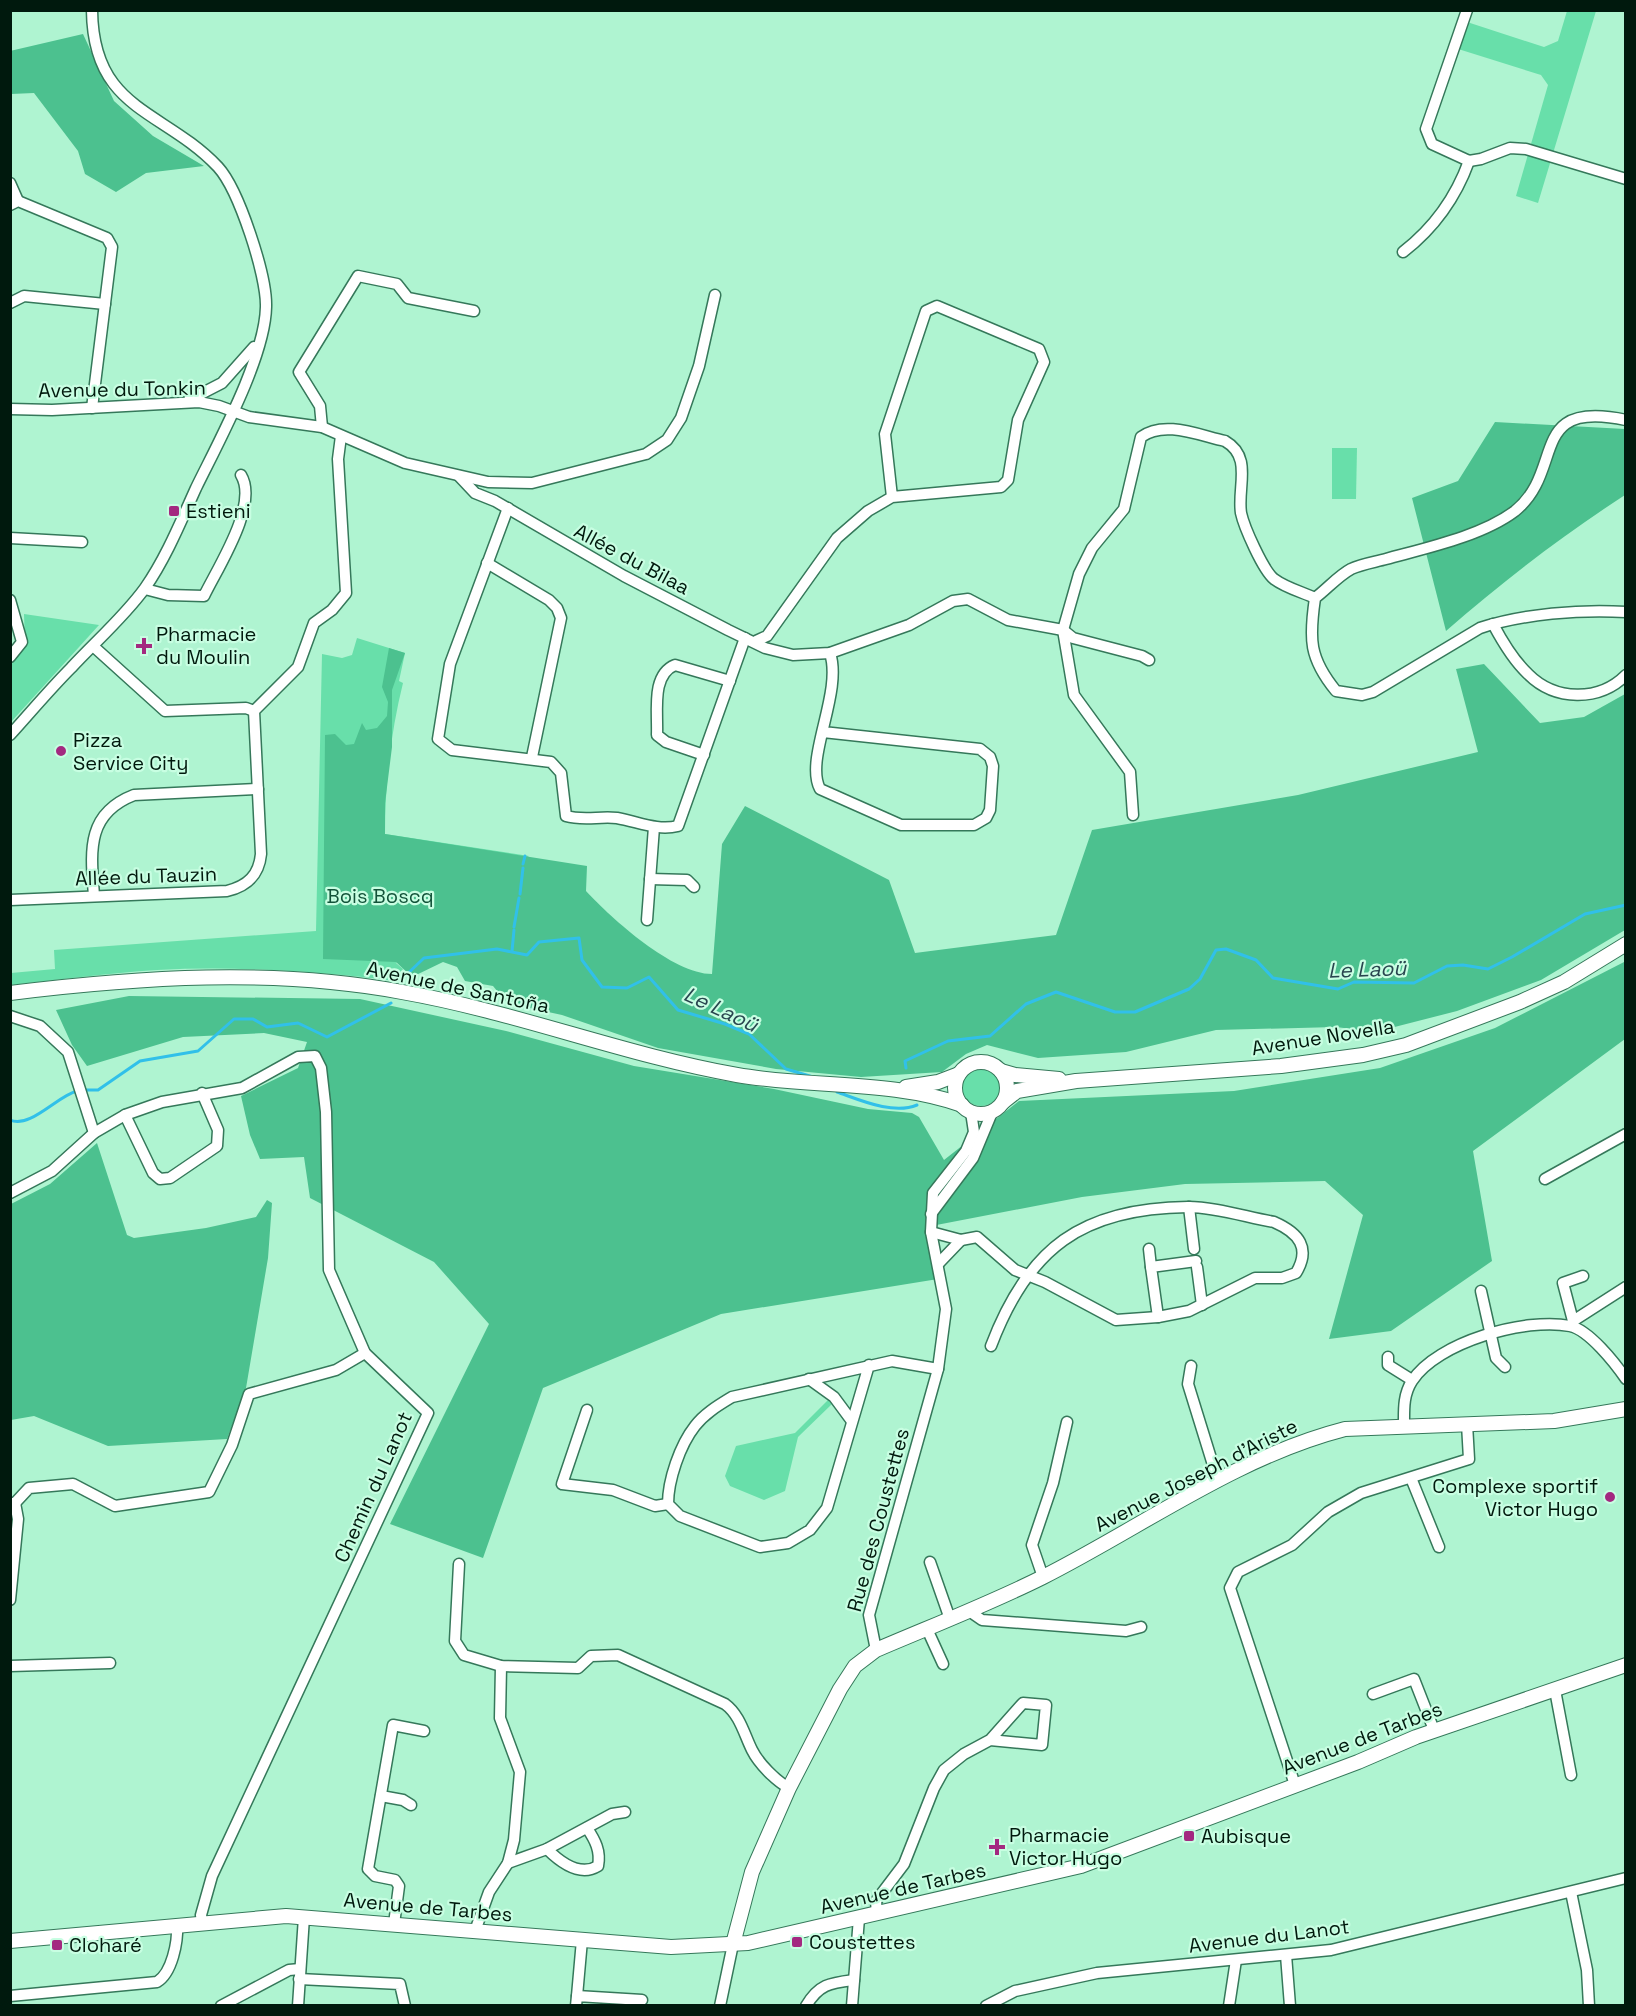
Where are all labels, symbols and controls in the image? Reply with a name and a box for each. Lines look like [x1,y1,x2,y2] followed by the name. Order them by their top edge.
[38,375,206,403] street label: Avenue du Tonkin
[186,498,251,524] place label: Estieni
[167,504,181,518] marker: Estieni
[570,518,694,600] street label: Allée du Bilaa
[156,621,256,670] place label: Pharmacie du Moulin
[137,639,151,653] marker: Pharmacie du Moulin
[73,727,188,776] place label: Pizza Service City
[54,744,68,758] marker: Pizza Service City
[75,861,217,891] street label: Allée du Tauzin
[326,883,434,909] park label: Bois Boscq
[1327,954,1408,984] water label: Le Laoü
[364,955,552,1019] street label: Avenue de Santoña
[680,980,763,1038] water label: Le Laoü
[1250,1013,1396,1061] street label: Avenue Novella
[328,1407,418,1567] street label: Chemin du Lanot
[1090,1412,1302,1538] street label: Avenue Joseph d'Ariste
[841,1425,915,1615] street label: Rue des Coustettes
[1432,1473,1598,1522] place label: Complexe sportif Victor Hugo
[1603,1490,1617,1504] marker: Complexe sportif Victor Hugo
[1278,1696,1446,1780] street label: Avenue de Tarbes
[1009,1822,1122,1871] place label: Pharmacie Victor Hugo
[1201,1823,1291,1849] place label: Aubisque
[1182,1829,1196,1843] marker: Aubisque
[990,1840,1004,1854] marker: Pharmacie Victor Hugo
[818,1856,988,1920] street label: Avenue de Tarbes
[342,1887,514,1927] street label: Avenue de Tarbes
[1187,1913,1351,1959] street label: Avenue du Lanot
[809,1929,915,1955] place label: Coustettes
[69,1932,142,1958] place label: Cloharé
[790,1935,804,1949] marker: Coustettes
[50,1938,64,1952] marker: Cloharé

